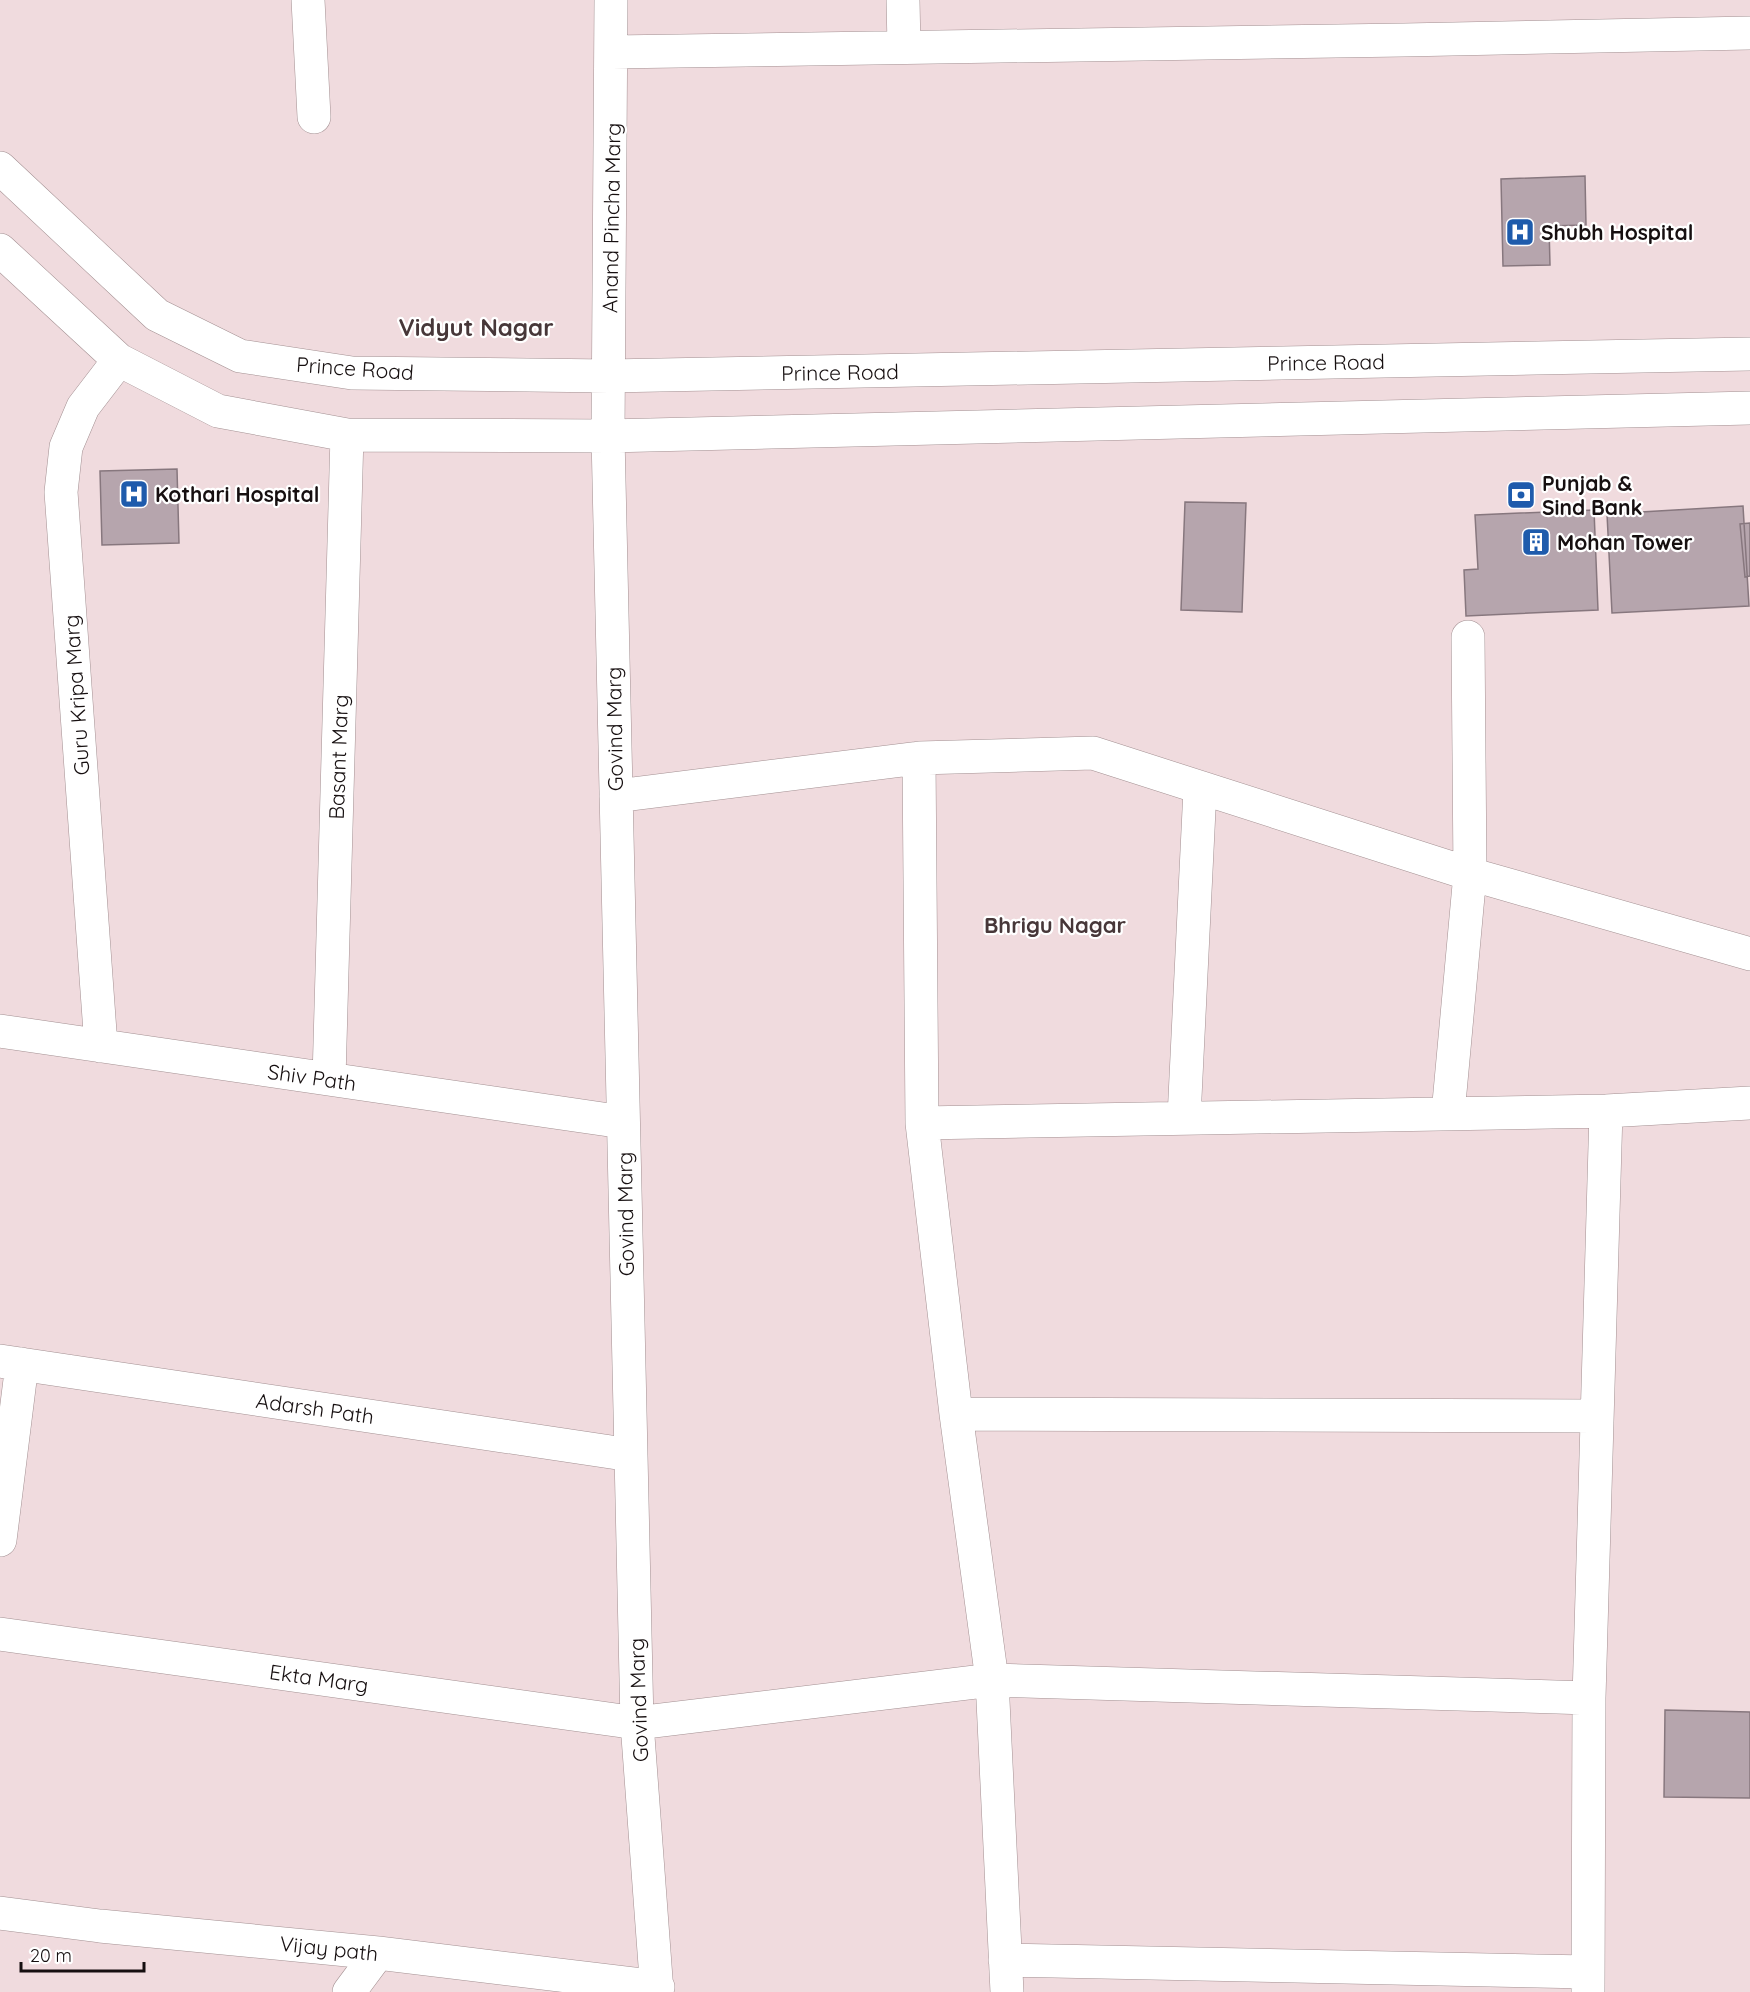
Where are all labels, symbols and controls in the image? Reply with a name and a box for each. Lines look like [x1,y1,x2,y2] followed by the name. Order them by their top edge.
[596,123,626,313] street label: Anand Pincha Marg
[1504,216,1536,248] hospital icon: Shubh Hospital
[1541,219,1693,245] place label: Shubh Hospital
[398,312,554,342] district label: Vidyut Nagar
[1267,348,1385,376] street label: Prince Road
[295,351,415,385] street label: Prince Road
[781,358,899,386] street label: Prince Road
[1542,470,1643,520] place label: Punjab & Sind Bank
[118,478,150,510] hospital icon: Kothari Hospital
[1505,479,1537,511] bank icon: Punjab & Sind Bank
[155,481,319,507] place label: Kothari Hospital
[1520,526,1552,558] building icon: Mohan Tower
[1557,529,1693,555] place label: Mohan Tower
[57,614,95,776] street label: Guru Kripa Marg
[600,667,628,791] street label: Govind Marg
[323,694,353,820] street label: Basant Marg
[984,911,1127,939] district label: Bhrigu Nagar
[266,1058,358,1096] street label: Shiv Path
[611,1152,639,1276] street label: Govind Marg
[254,1387,376,1429] street label: Adarsh Path
[623,1637,653,1763] street label: Govind Marg
[268,1658,370,1698] street label: Ekta Marg
[278,1930,380,1966] street label: Vijay path
[21,1935,144,1973] scale bar
[30,1944,72,1967] text: 20 m

